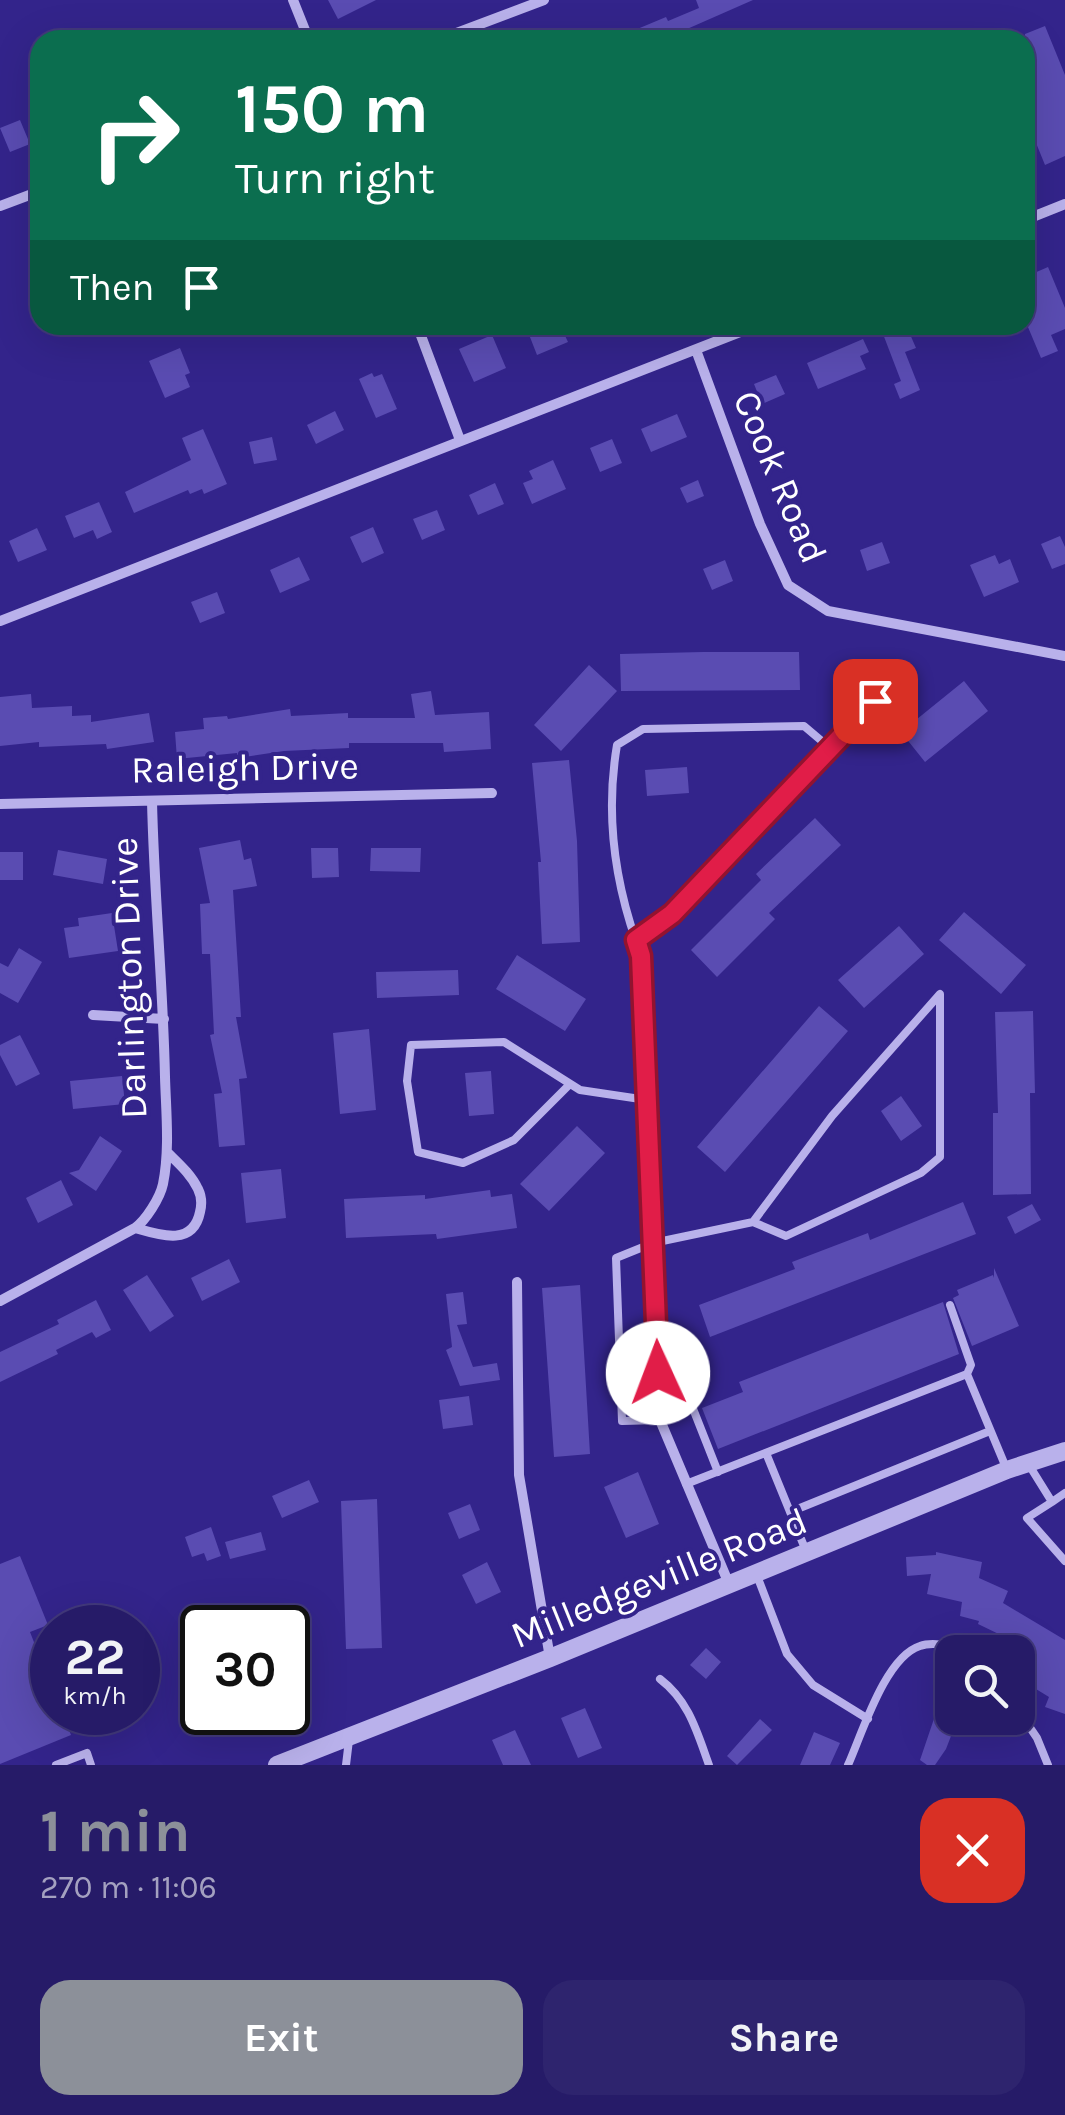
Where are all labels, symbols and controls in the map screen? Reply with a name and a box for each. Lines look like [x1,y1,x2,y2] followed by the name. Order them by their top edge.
[235,68,429,150] text: 150 m
[70,70,200,200] icon: right
[235,152,435,204] text: Turn right
[174,260,229,315] icon: arrive
[70,265,154,310] text: Then
[724,384,836,570] street label: Cook Road
[833,659,918,744] pin
[848,674,903,729] icon: arrive
[131,744,359,792] street label: Raleigh Drive
[102,836,156,1120] street label: Darlington Drive
[606,1321,710,1425] position arrow
[504,1498,814,1658] street label: Milledgeville Road
[180,1605,310,1735] speed limit sign: 30
[65,1628,125,1687] text: 22
[935,1635,1035,1735] map controls
[935,1635,1035,1735] button: search
[63,1681,127,1710] text: km/h
[40,1796,191,1866] text: 1 min
[920,1798,1025,1903] button: close
[40,1869,217,1906] text: 270 m · 11:06
[40,1980,523,2095] button: Exit
[543,1980,1025,2095] button: Share

